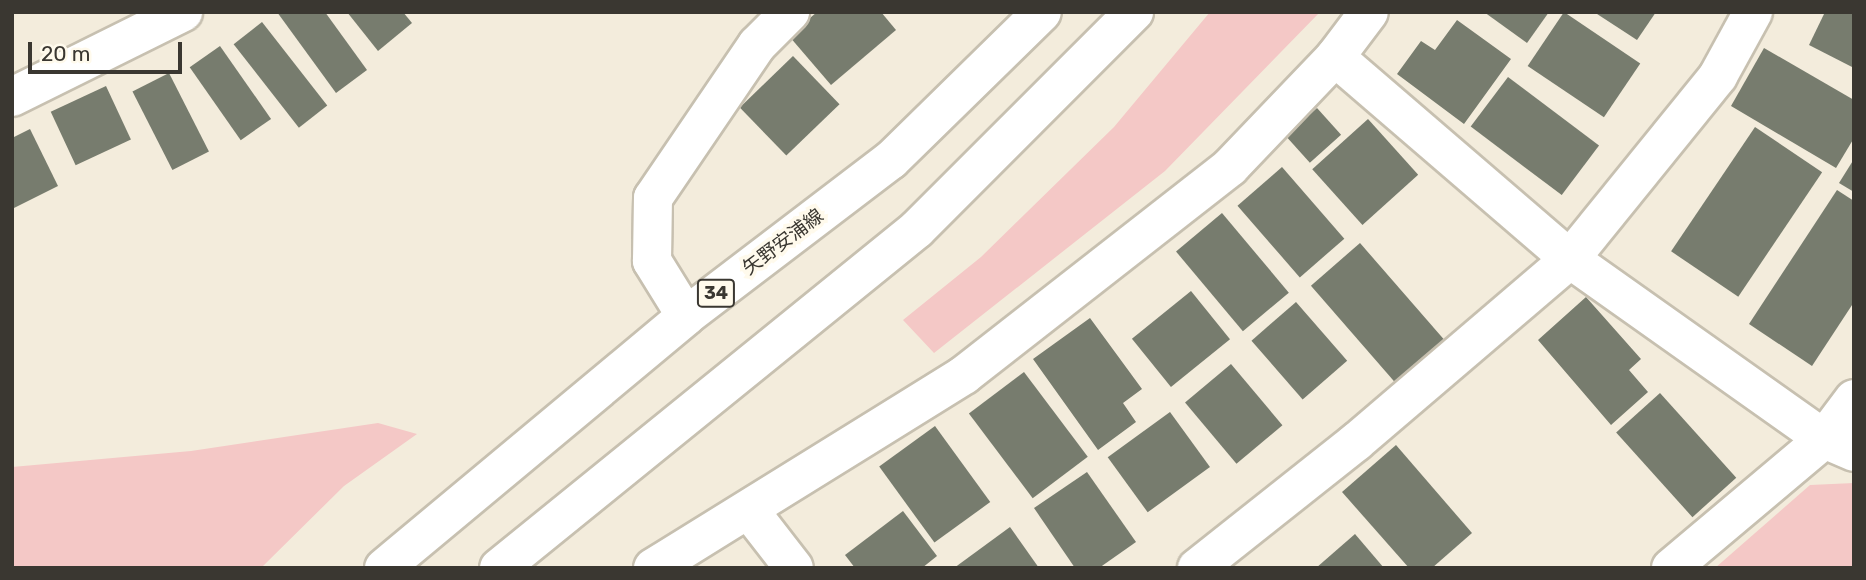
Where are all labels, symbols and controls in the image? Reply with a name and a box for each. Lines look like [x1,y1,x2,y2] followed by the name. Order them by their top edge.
[32,28,186,72] scale bar
[41,41,90,66] text: 20 m
[738,204,828,280] street label: 矢野安浦線
[697,278,735,307] road number: 34

